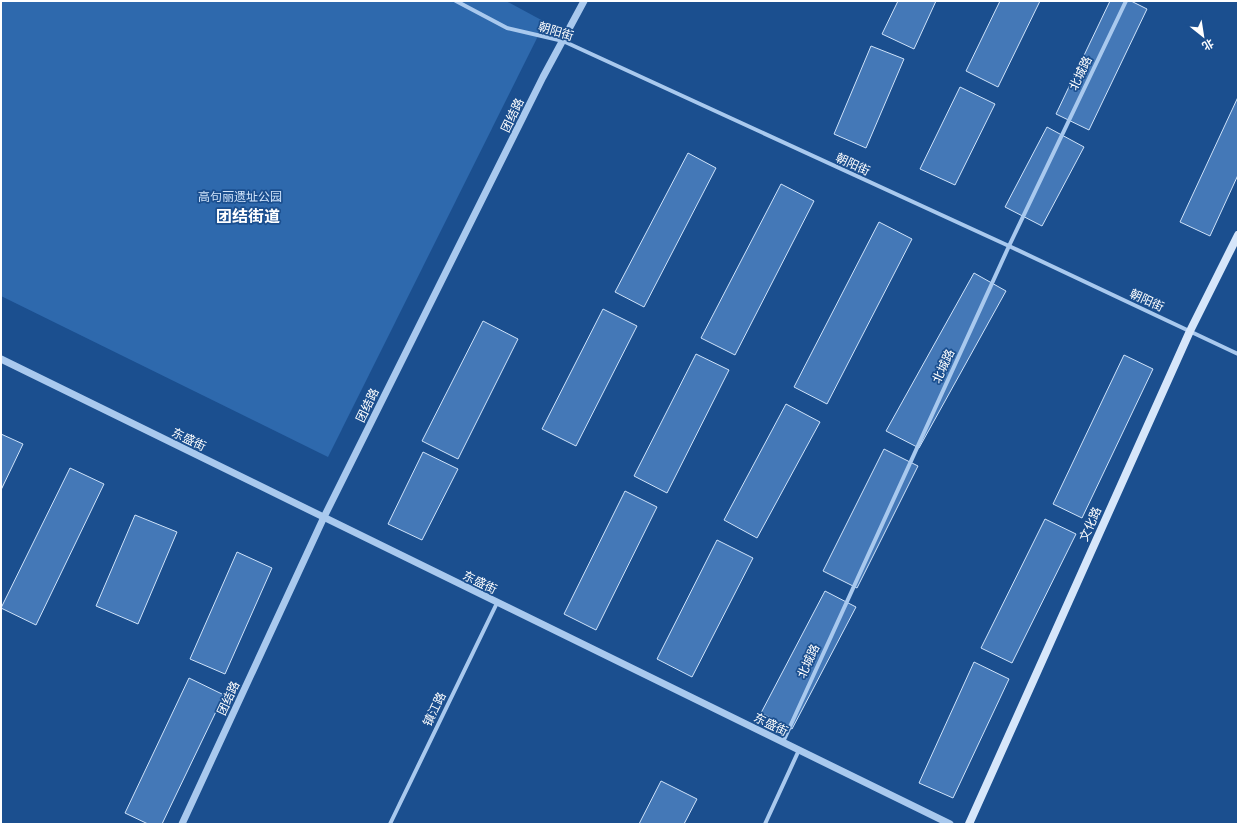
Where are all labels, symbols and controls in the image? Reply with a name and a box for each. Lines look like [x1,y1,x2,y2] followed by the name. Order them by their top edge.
[1183,16,1223,56] north arrow
[537,19,575,43] street label: 朝阳街
[1200,36,1216,53] text: 北
[1065,54,1095,92] street label: 北城路
[497,96,527,134] street label: 团结路
[834,150,872,178] street label: 朝阳街
[198,189,282,204] park label: 高句丽遗址公园
[216,206,280,226] district label: 团结街道
[1128,286,1166,314] street label: 朝阳街
[929,347,957,385] street label: 北城路
[352,386,382,424] street label: 团结路
[170,424,208,454] street label: 东盛街
[1076,504,1104,544] street label: 文化路
[461,567,499,597] street label: 东盛街
[794,642,822,680] street label: 北城路
[214,679,242,717] street label: 团结路
[419,690,449,728] street label: 镇江路
[752,709,790,739] street label: 东盛街

